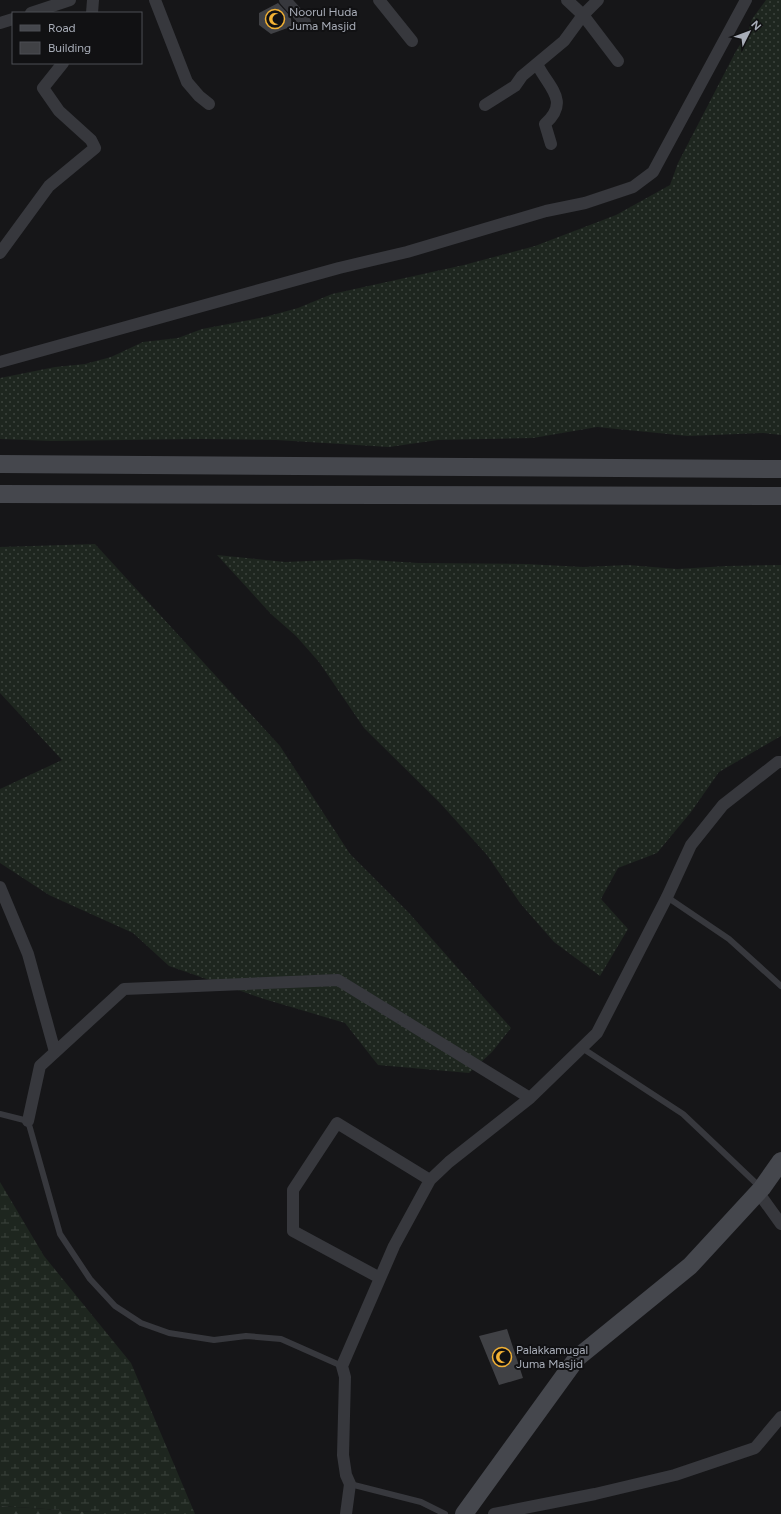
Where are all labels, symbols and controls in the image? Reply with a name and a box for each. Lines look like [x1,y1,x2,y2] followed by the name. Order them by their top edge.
[289,5,357,33] place label: Noorul Huda Juma Masjid
[264,8,286,30] mosque icon: Noorul Huda Juma Masjid
[12,12,142,64] legend
[729,12,769,52] north arrow
[748,18,764,33] text: N
[48,21,76,35] text: Road
[48,41,91,55] text: Building
[516,1343,588,1371] place label: Palakkamugal Juma Masjid
[491,1346,513,1368] mosque icon: Palakkamugal Juma Masjid

